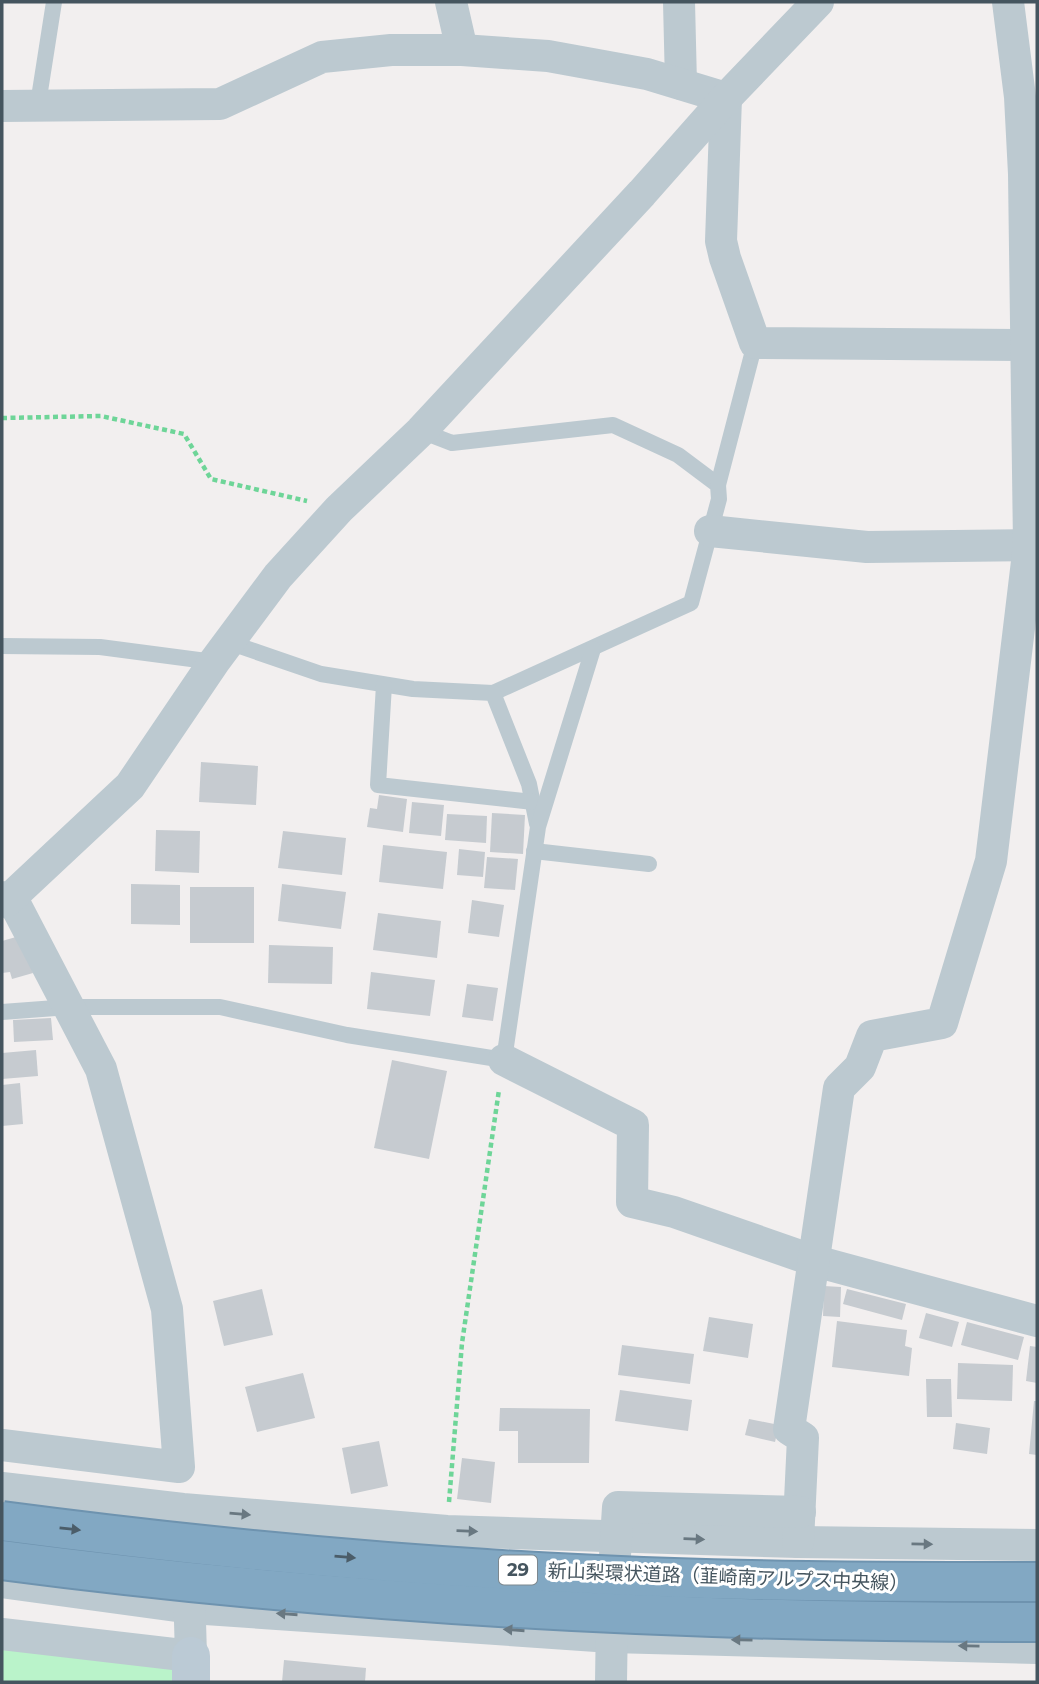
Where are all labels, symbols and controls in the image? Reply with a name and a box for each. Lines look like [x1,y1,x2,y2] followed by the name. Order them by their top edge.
[229,1509,251,1520] one-way arrow
[59,1523,81,1534] one-way arrow
[456,1526,478,1537] one-way arrow
[684,1533,706,1544] one-way arrow
[911,1538,933,1550] one-way arrow
[334,1552,356,1563] one-way arrow
[499,1555,537,1584] road number: 29
[547,1559,909,1595] street label: 新山梨環状道路（韮崎南アルプス中央線）
[276,1609,298,1620] one-way arrow
[503,1624,525,1635] one-way arrow
[730,1635,752,1646] one-way arrow
[958,1641,980,1652] one-way arrow

